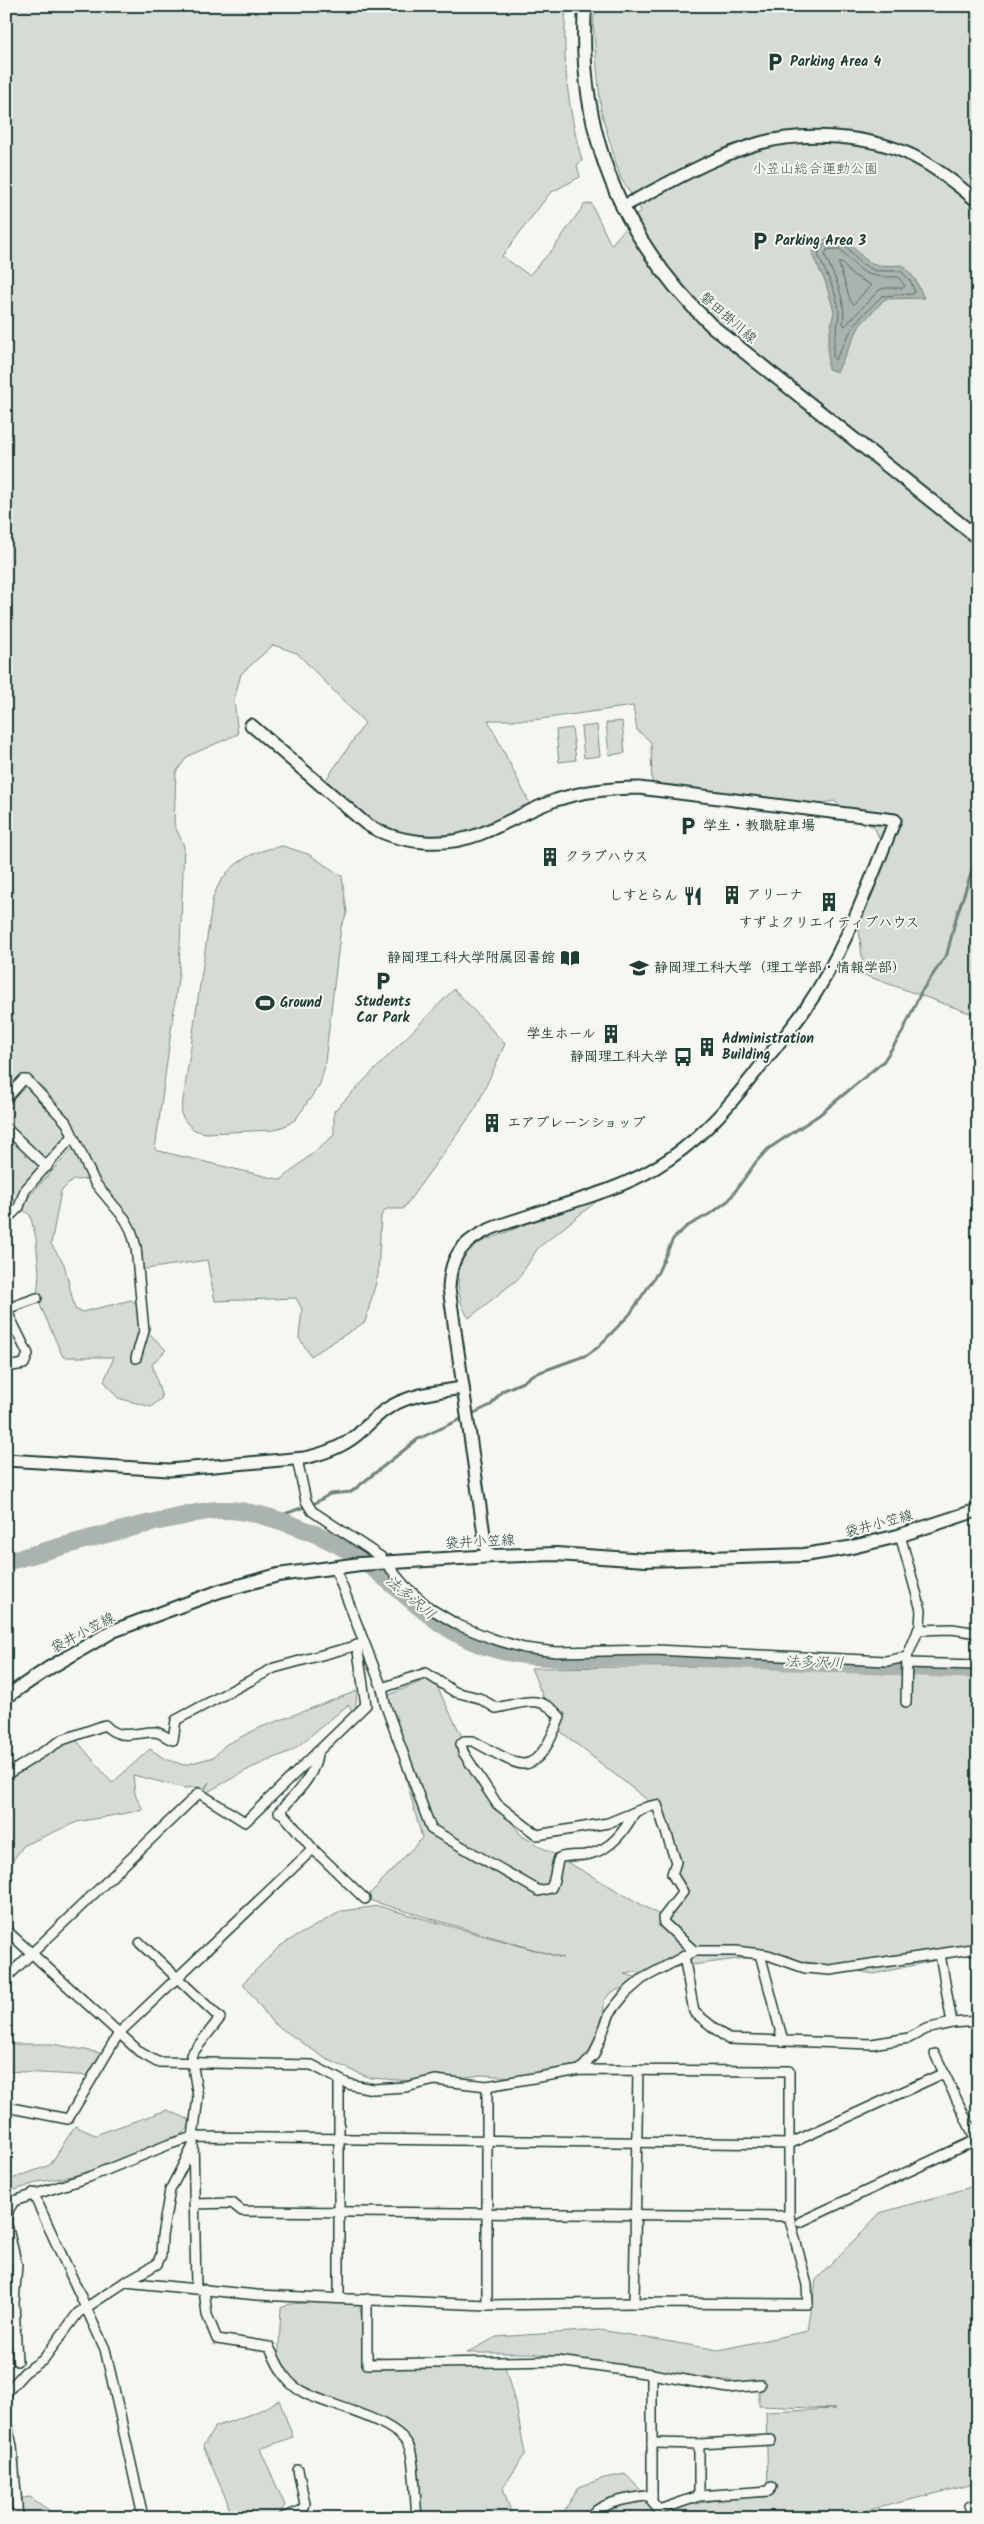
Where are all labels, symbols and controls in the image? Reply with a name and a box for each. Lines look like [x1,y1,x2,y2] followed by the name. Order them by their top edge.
[764,51,786,73] parking icon: Parking Area 4
[790,51,882,73] place label: Parking Area 4
[752,158,878,180] park label: 小笠山総合運動公園
[749,230,771,252] parking icon: Parking Area 3
[775,230,867,252] place label: Parking Area 3
[694,287,762,349] street label: 磐田掛川線
[677,815,699,837] parking icon: 学生・教職駐車場
[703,815,815,837] place label: 学生・教職駐車場
[539,846,561,868] building icon: クラブハウス
[565,846,648,868] place label: クラブハウス
[721,884,743,906] building icon: アリーナ
[747,884,803,906] place label: アリーナ
[609,885,678,907] place label: しすとらん
[682,885,704,907] restaurant icon: しすとらん
[818,891,840,913] building icon: すずよクリエイティブハウス
[739,912,919,934] place label: すずよクリエイティブハウス
[387,947,555,969] place label: 静岡理工科大学附属図書館
[559,947,581,969] library icon: 静岡理工科大学附属図書館
[628,957,650,979] school or university icon: 静岡理工科大学（理工学部・情報学部）
[654,957,906,979] place label: 静岡理工科大学（理工学部・情報学部）
[372,970,394,992] parking icon: Students Car Park
[355,991,411,1029] place label: Students Car Park
[254,992,276,1014] sports icon: Ground
[280,992,322,1014] place label: Ground
[527,1023,596,1045] place label: 学生ホール
[600,1023,622,1045] building icon: 学生ホール
[722,1028,814,1066] place label: Administration Building
[696,1036,718,1058] building icon: Administration Building
[570,1046,668,1068] place label: 静岡理工科大学
[672,1046,694,1068] bus stop icon: 静岡理工科大学
[481,1112,503,1134] building icon: エアプレーンショップ
[507,1112,646,1134] place label: エアプレーンショップ
[842,1504,916,1544] street label: 袋井小笠線
[444,1529,516,1555] street label: 袋井小笠線
[379,1570,441,1626] water label: 法多沢川
[47,1607,119,1659] street label: 袋井小笠線
[784,1650,844,1676] water label: 法多沢川

